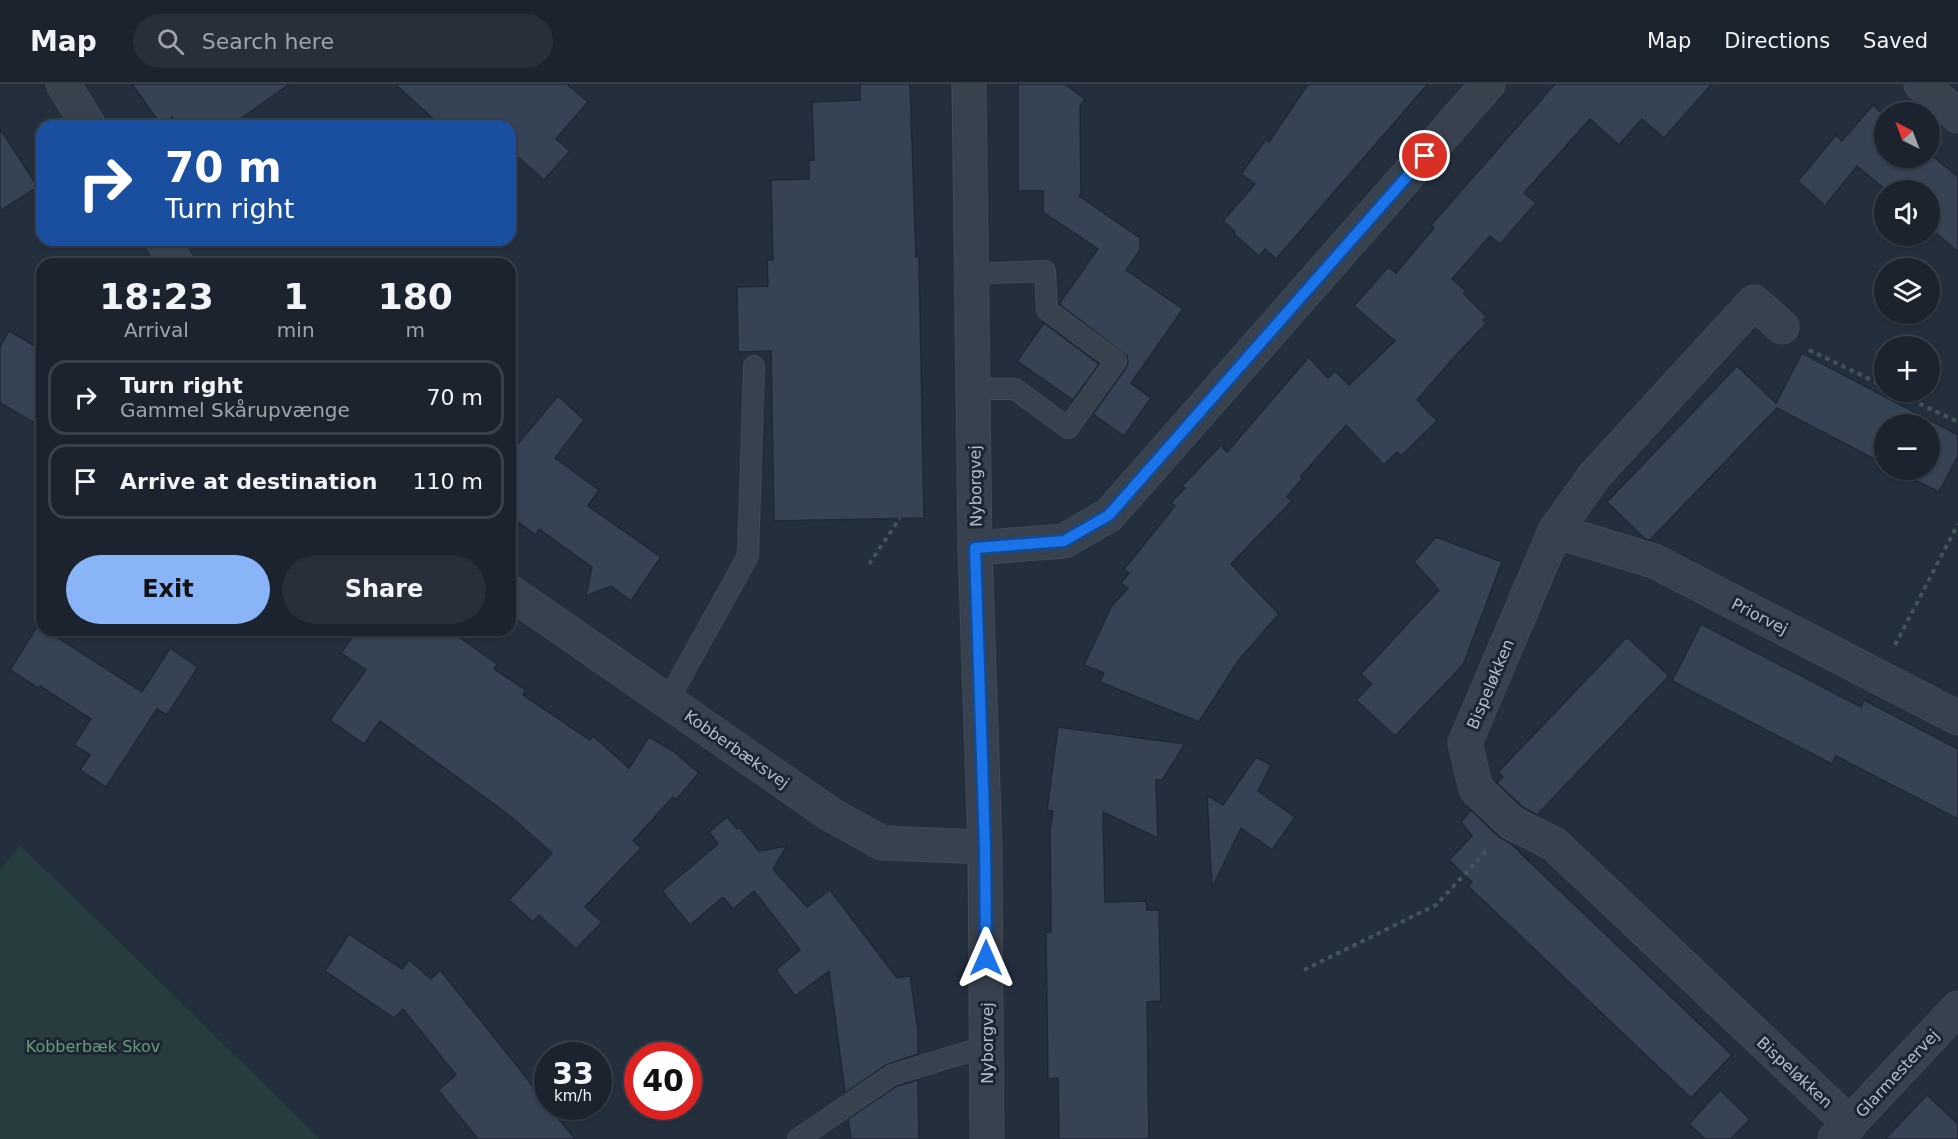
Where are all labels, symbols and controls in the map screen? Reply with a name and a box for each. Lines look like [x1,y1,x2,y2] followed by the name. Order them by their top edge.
[133,14,553,68] search box
[30,25,97,58] text: Map
[154,25,187,58] icon: search
[202,29,334,54] text: Search here
[1647,29,1691,53] text: Map
[1724,29,1830,53] text: Directions
[1863,29,1928,53] text: Saved
[1874,102,1940,168] north arrow
[1874,102,1940,480] map controls
[1399,130,1450,181] pin
[1408,139,1441,172] icon: arrive
[165,143,282,192] text: 70 m
[66,144,144,222] icon: right
[1874,180,1940,246] button: sound
[165,193,294,224] text: Turn right
[1874,258,1940,324] button: layers
[99,276,214,317] text: 18:23
[283,276,308,317] text: 1
[378,276,453,317] text: 180
[124,318,189,342] text: Arrival
[277,318,315,342] text: min
[406,318,425,342] text: m
[1874,336,1940,402] button: +
[120,373,243,398] text: Turn right
[69,381,102,414] icon: right
[427,385,483,410] text: 70 m
[120,398,350,422] text: Gammel Skårupvænge
[1874,414,1940,480] button: −
[965,445,986,527] street label: Nyborgvej
[69,465,102,498] icon: arrive
[120,469,377,494] text: Arrive at destination
[413,469,483,494] text: 110 m
[66,555,270,624] button: Exit
[282,555,486,624] button: Share
[1729,594,1791,639] street label: Priorvej
[1463,636,1518,732] street label: Bispeløkken
[681,706,793,793] street label: Kobberbæksvej
[954,926,1018,990] position arrow
[978,1002,997,1084] street label: Nyborgvej
[1852,1025,1943,1121] street label: Glarmestervej
[1753,1033,1836,1112] street label: Bispeløkken
[26,1037,160,1056] park label: Kobberbæk Skov
[624,1042,702,1120] speed limit sign: 40
[552,1056,594,1091] text: 33
[554,1087,592,1105] text: km/h

